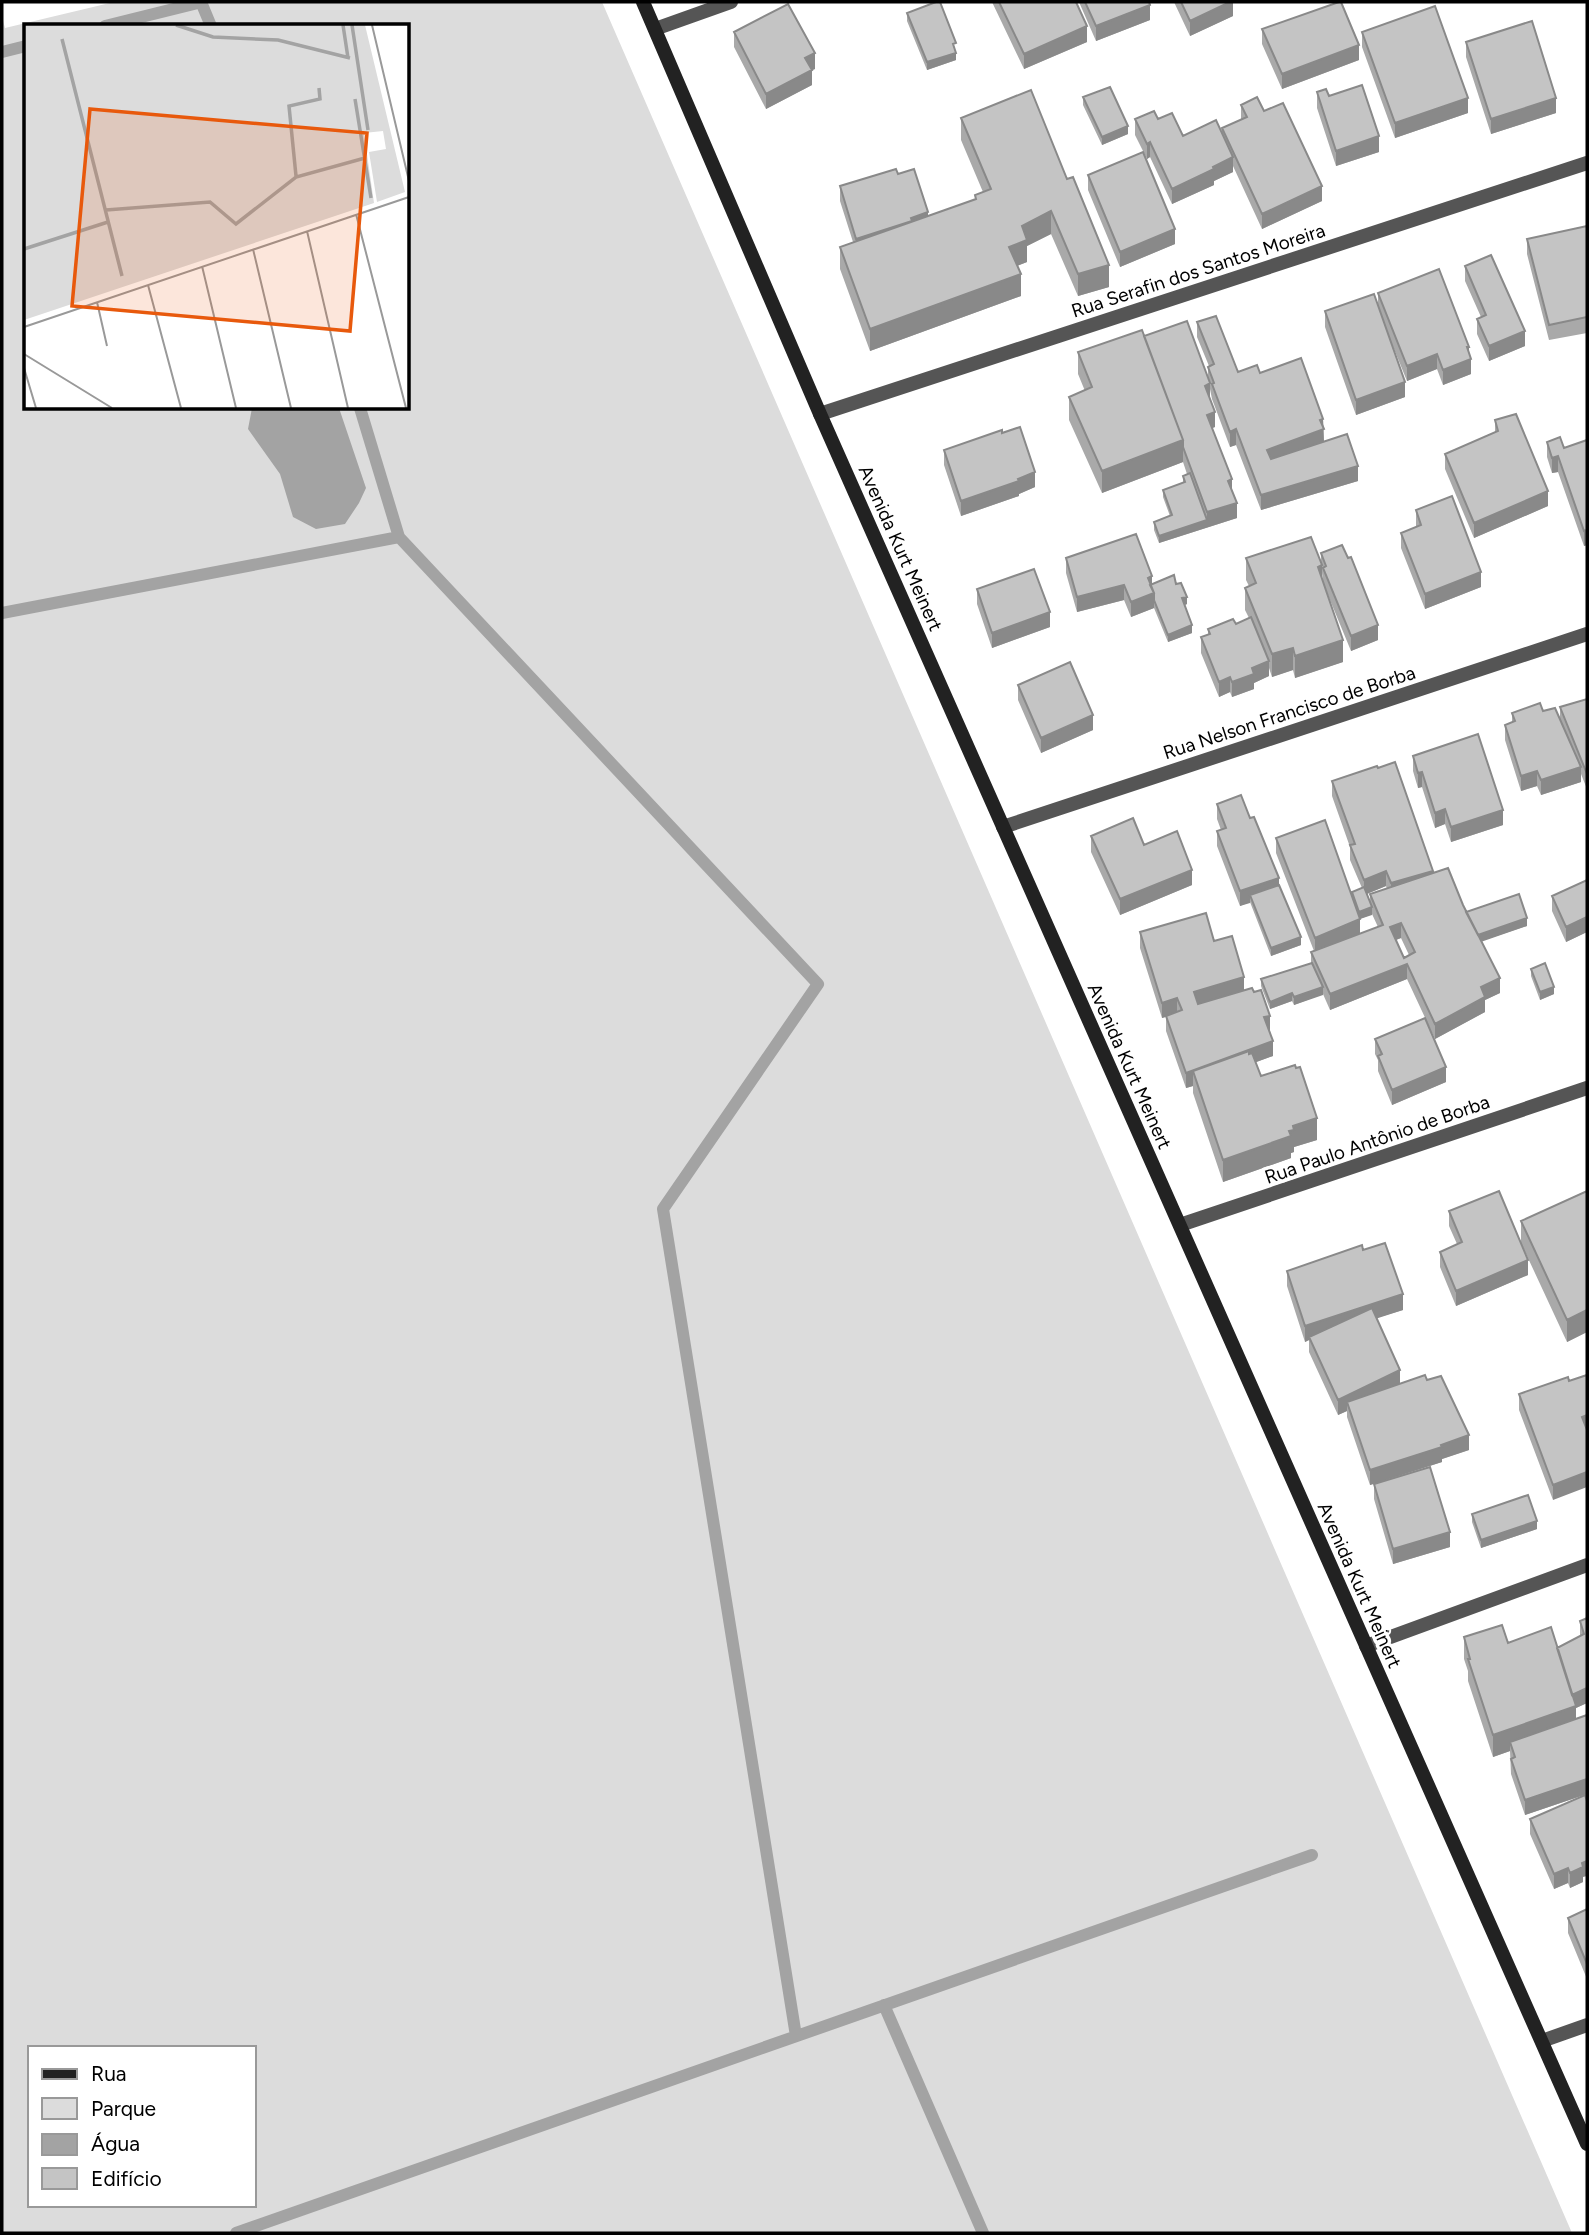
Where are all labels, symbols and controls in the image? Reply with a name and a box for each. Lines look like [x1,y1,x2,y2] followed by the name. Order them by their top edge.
[24,24,410,410] inset map
[1068,219,1328,322] street label: Rua Serafin dos Santos Moreira
[854,462,947,635] street label: Avenida Kurt Meinert
[1160,661,1418,764] street label: Rua Nelson Francisco de Borba
[1083,980,1176,1153] street label: Avenida Kurt Meinert
[1262,1090,1493,1189] street label: Rua Paulo Antônio de Borba
[1313,1499,1406,1672] street label: Avenida Kurt Meinert
[28,2046,256,2207] legend
[91,2061,127,2086] text: Rua
[91,2096,156,2121] text: Parque
[91,2131,140,2156] text: Água
[91,2166,162,2191] text: Edifício

